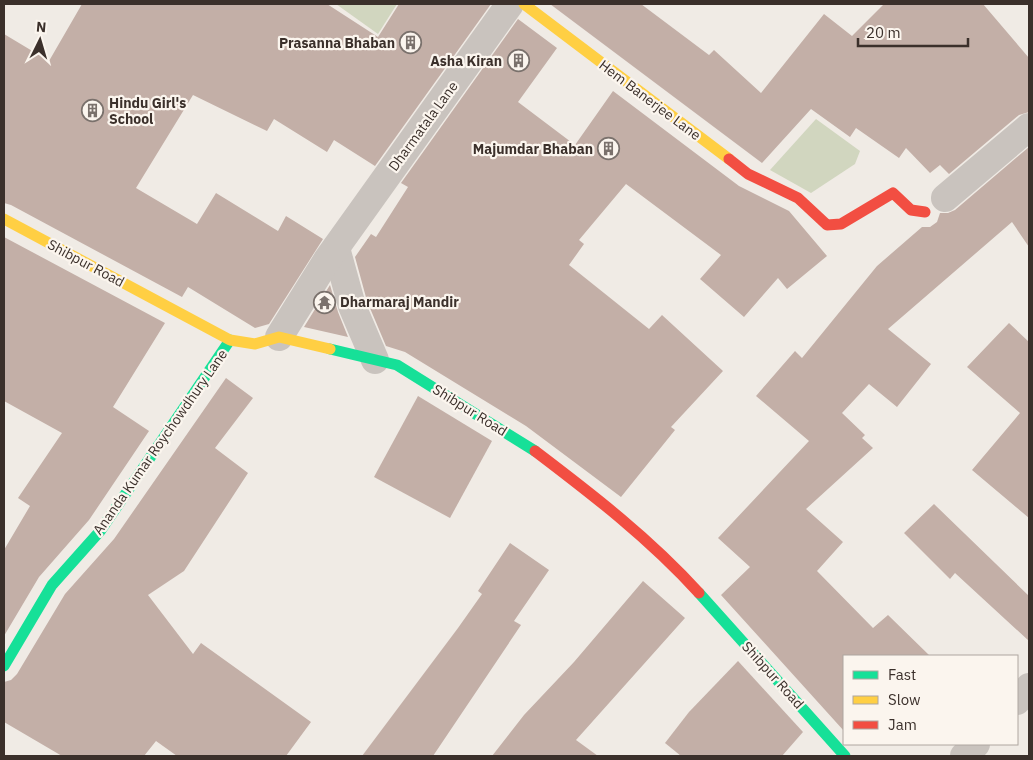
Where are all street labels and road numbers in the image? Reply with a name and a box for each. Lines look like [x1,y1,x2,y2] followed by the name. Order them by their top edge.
[596,56,705,144] street label: Hem Banerjee Lane
[384,77,462,174] street label: Dharmatala Lane
[45,235,127,291] street label: Shibpur Road
[89,345,231,538] street label: Ananda Kumar Roychowdhury Lane
[429,380,511,440] street label: Shibpur Road
[738,638,808,712] street label: Shibpur Road

